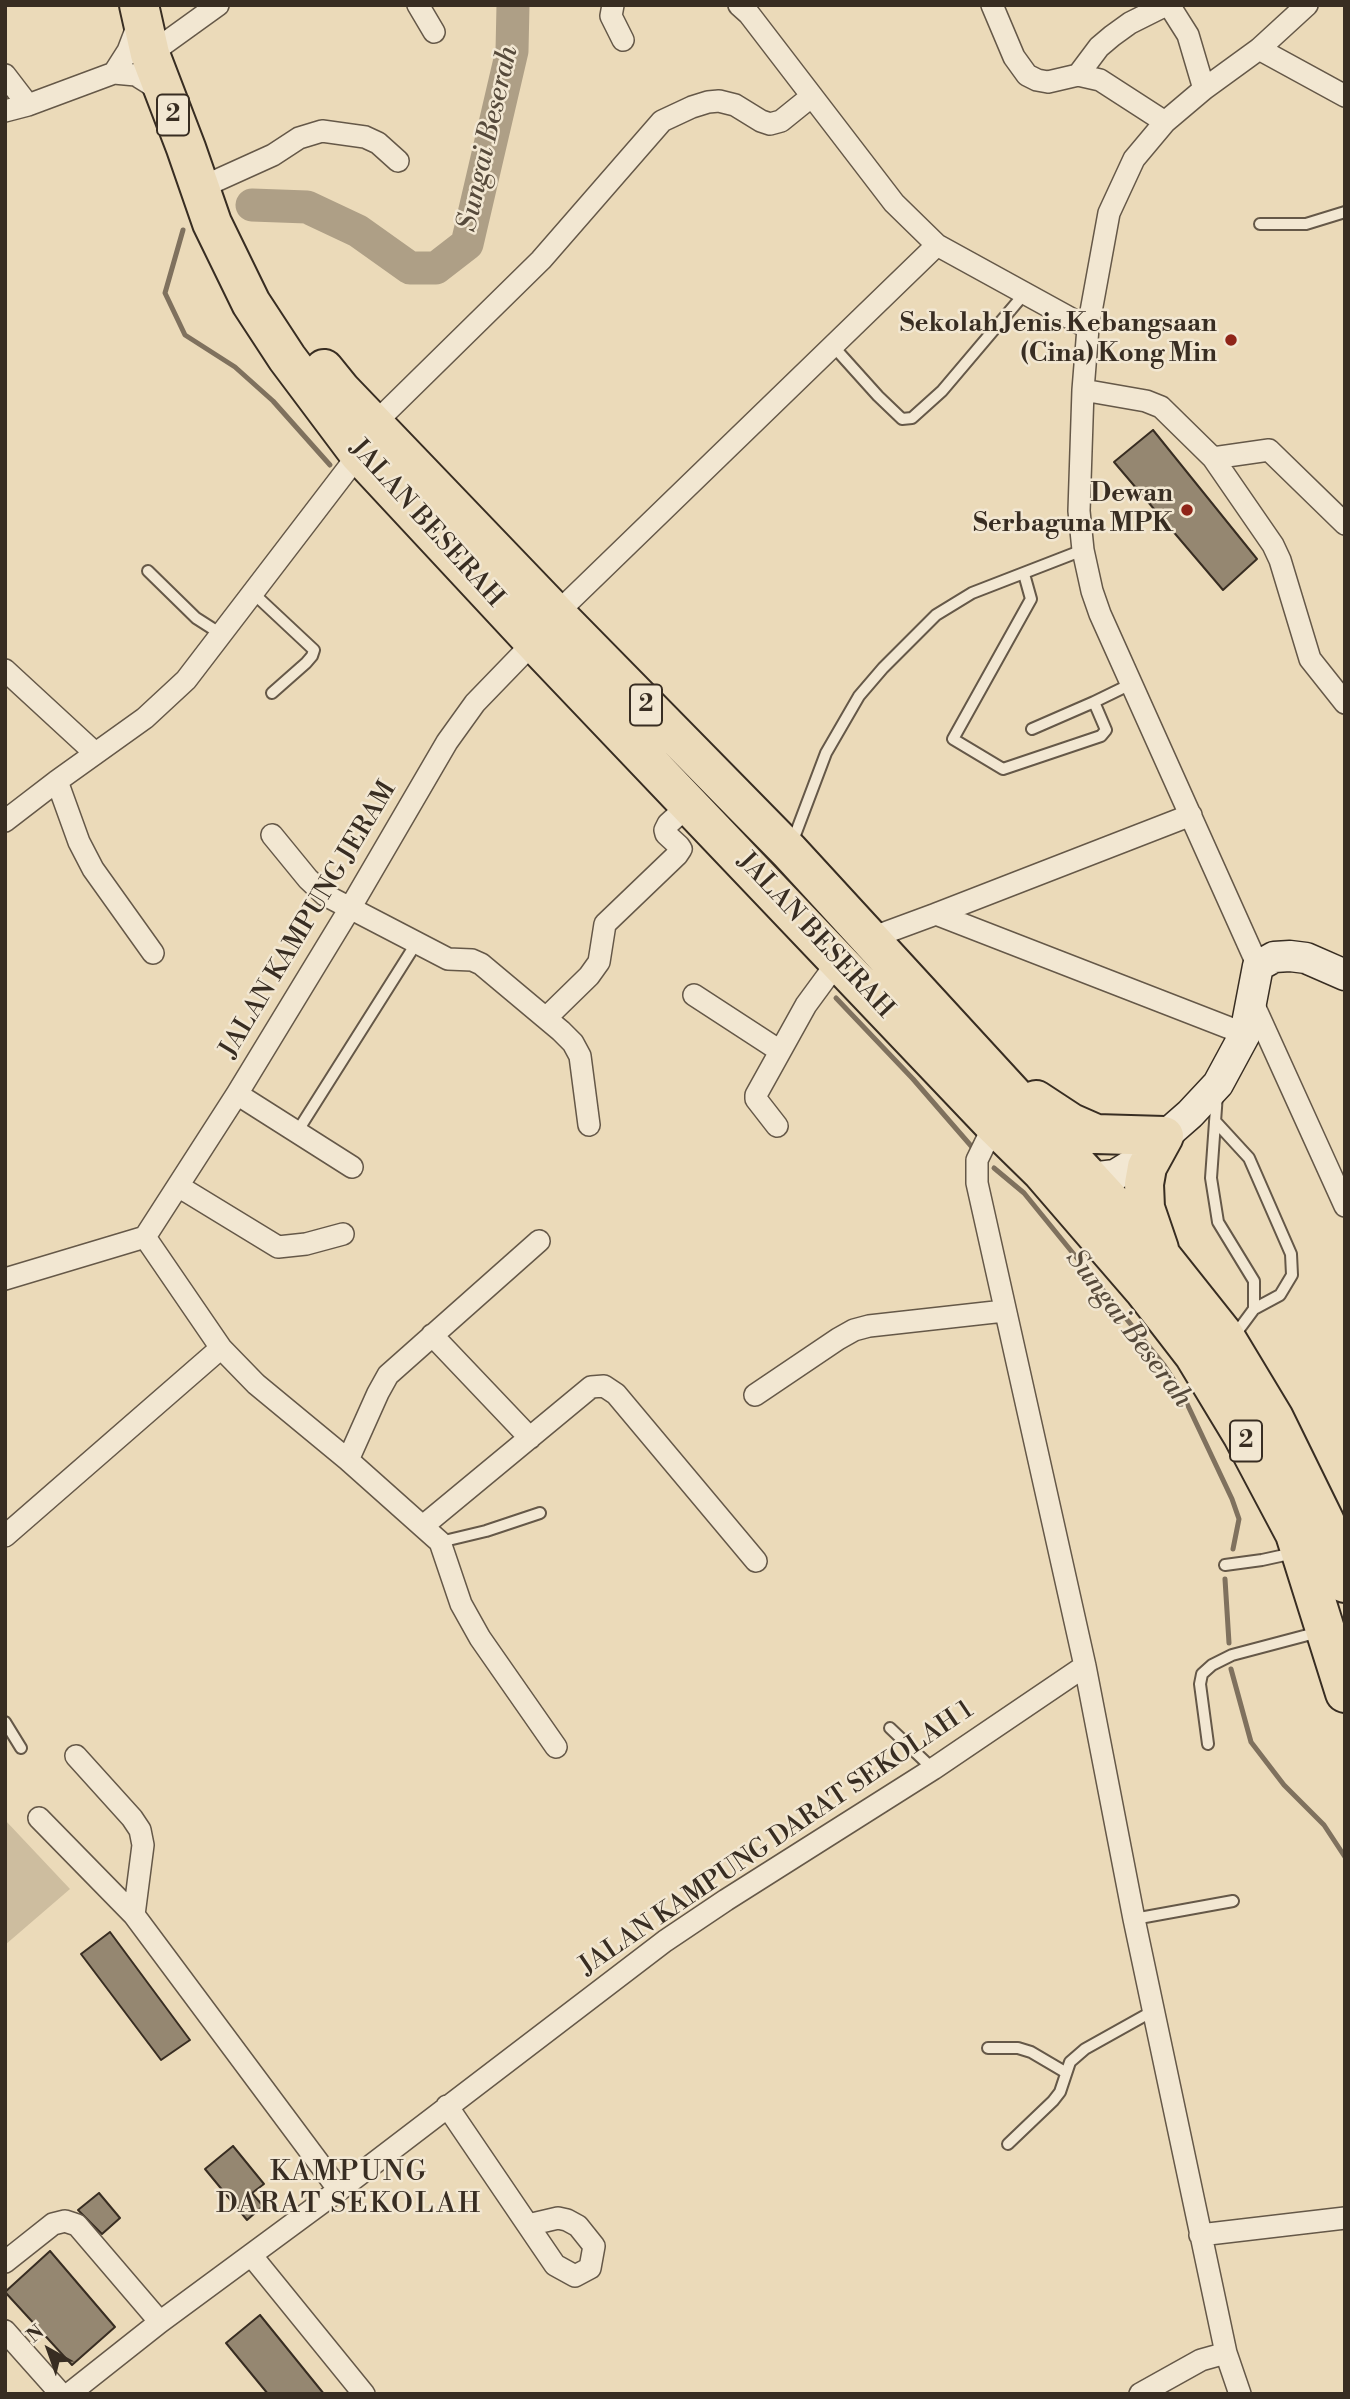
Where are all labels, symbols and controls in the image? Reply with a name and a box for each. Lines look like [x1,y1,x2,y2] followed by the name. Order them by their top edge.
[451,43,527,235] water label: Sungai Beserah
[157,94,189,135] road number: 2
[900,309,1217,370] place label: Sekolah Jenis Kebangsaan (Cina) Kong Min
[1223,332,1239,348] marker: Sekolah Jenis Kebangsaan (Cina) Kong Min
[342,434,510,614] street label: JALAN BESERAH
[973,479,1173,540] place label: Dewan Serbaguna MPK
[1179,502,1195,518] marker: Dewan Serbaguna MPK
[630,684,662,726] road number: 2
[214,776,404,1064] street label: JALAN KAMPUNG JERAM
[730,847,900,1025] street label: JALAN BESERAH
[1058,1243,1198,1415] water label: Sungai Beserah
[1230,1420,1262,1462] road number: 2
[574,1695,980,1983] street label: JALAN KAMPUNG DARAT SEKOLAH 1
[218,2156,480,2222] district label: KAMPUNG DARAT SEKOLAH
[14,2315,84,2385] north arrow
[22,2320,49,2348] text: N

